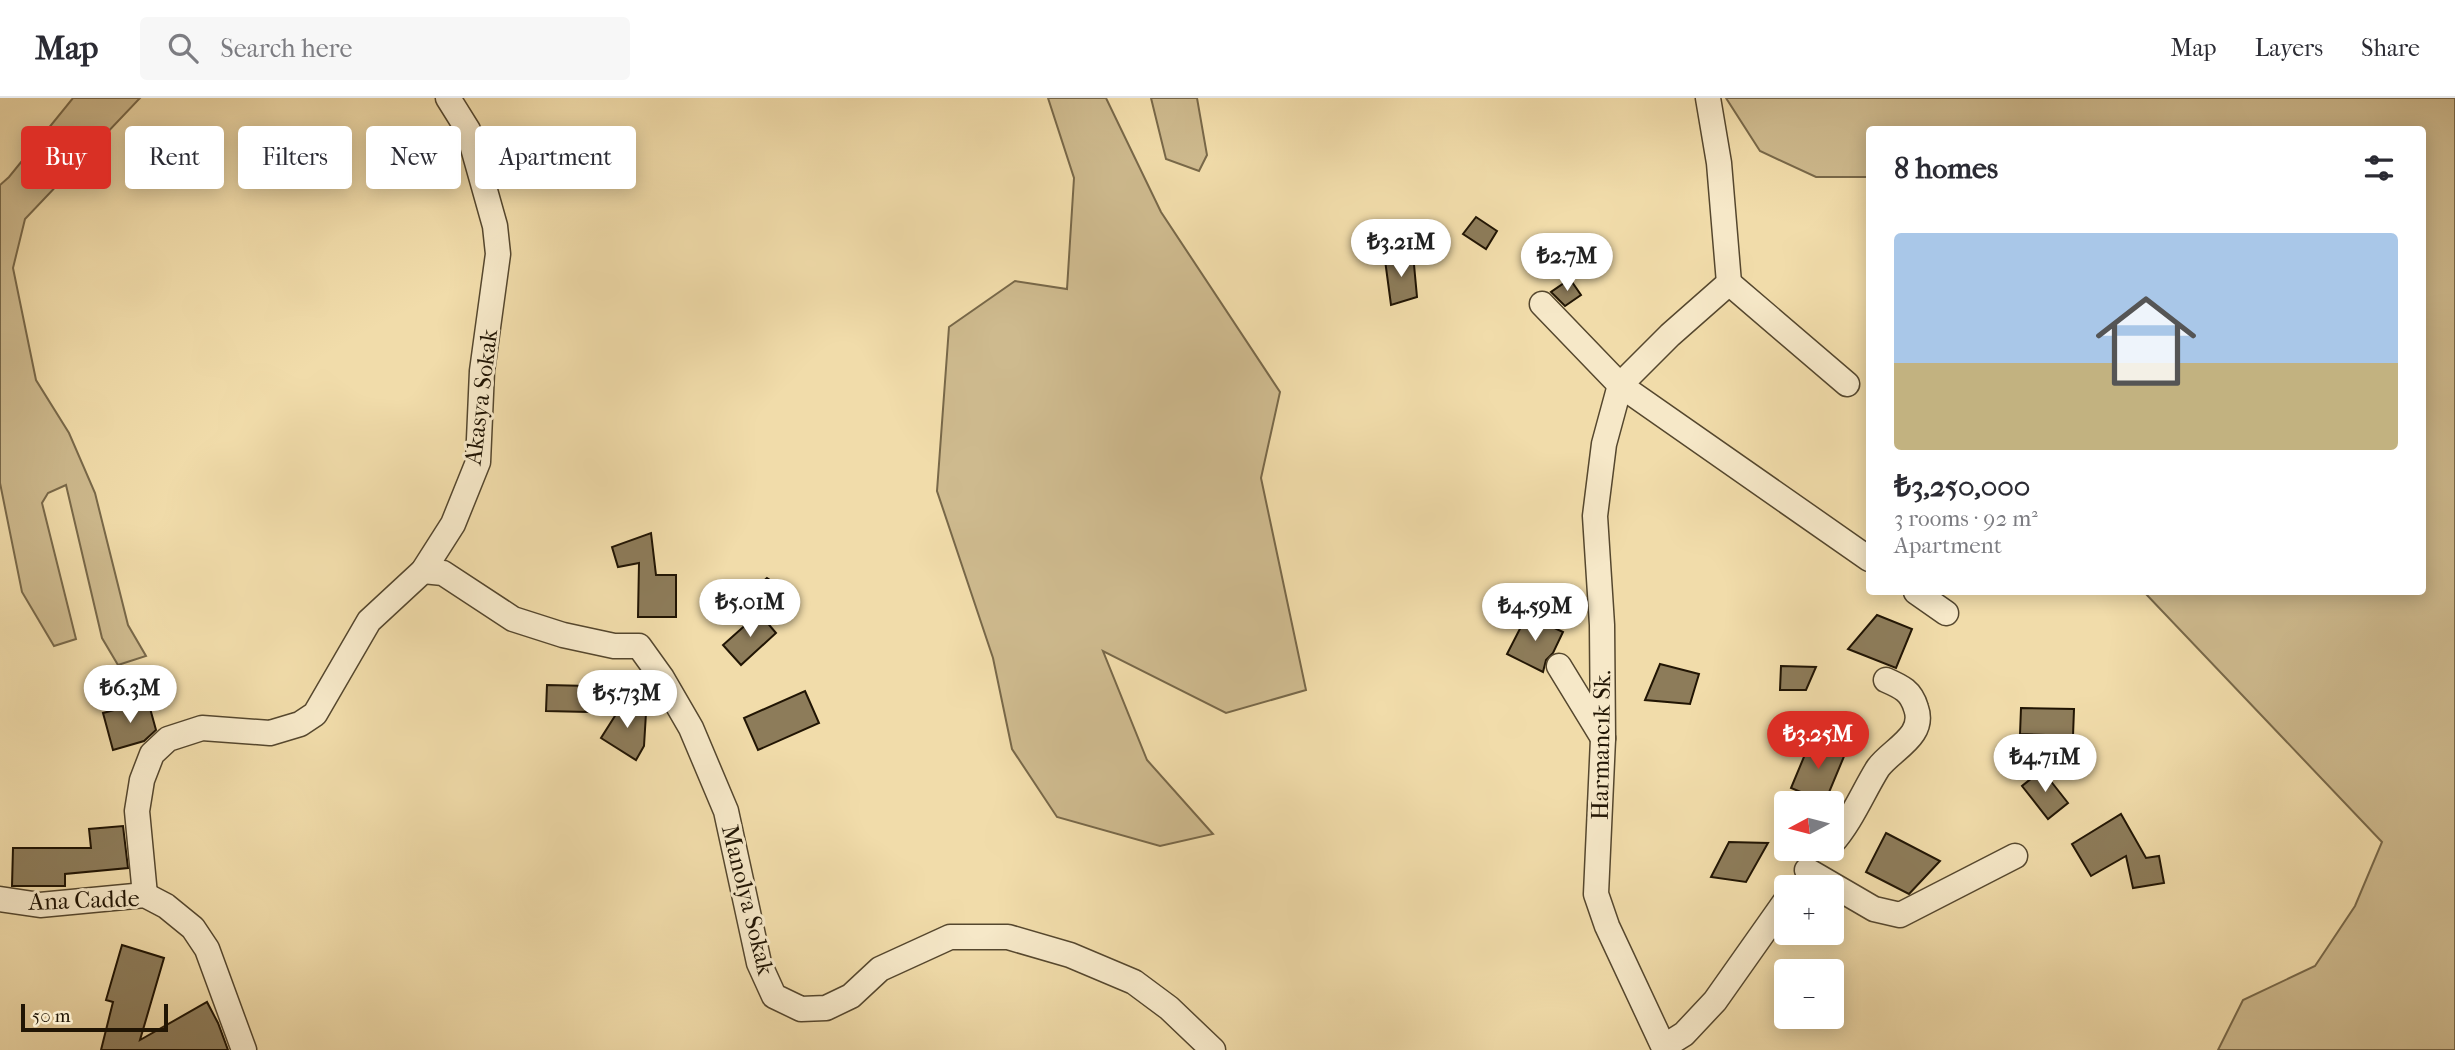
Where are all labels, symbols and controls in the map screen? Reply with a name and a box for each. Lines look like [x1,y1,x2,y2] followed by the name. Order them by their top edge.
[140,17,630,80] search box
[35,29,98,68] text: Map
[164,29,202,67] icon: search
[220,33,352,64] text: Search here
[2171,34,2217,62] text: Map
[2255,34,2323,62] text: Layers
[2361,34,2420,62] text: Share
[21,126,111,189] chip: Buy
[125,126,224,189] chip: Rent
[238,126,352,189] chip: Filters
[366,126,461,189] chip: New
[475,126,636,189] chip: Apartment
[2360,149,2398,187] icon: filters
[1894,151,1998,186] text: 8 homes
[1344,220,1458,279] pin: ₺3.21M
[1367,228,1435,255] text: ₺3.21M
[1518,234,1616,293] pin: ₺2.7M
[1537,242,1597,269] text: ₺2.7M
[2083,278,2209,404] icon: home
[459,327,503,467] street label: Akasya Sokak
[1894,469,2030,504] text: ₺3,250,000
[1894,505,2038,532] text: 3 rooms · 92 m²
[1894,532,2002,559] text: Apartment
[693,580,807,639] pin: ₺5.01M
[1478,584,1592,643] pin: ₺4.59M
[715,588,785,615] text: ₺5.01M
[1498,592,1572,619] text: ₺4.59M
[81,666,179,725] pin: ₺6.3M
[570,670,684,730] pin: ₺5.73M
[1586,670,1616,820] street label: Harmancık Sk.
[100,674,160,701] text: ₺6.3M
[593,679,661,706] text: ₺5.73M
[1761,712,1875,771] pin: ₺3.25M
[1783,720,1853,747] text: ₺3.25M
[1988,734,2102,794] pin: ₺4.71M
[2010,743,2080,770] text: ₺4.71M
[1774,791,1844,861] north arrow
[1774,791,1844,1029] map controls
[716,822,780,979] street label: Manolya Sokak
[1774,875,1844,945] button: +
[27,884,140,916] street label: Ana Cadde
[1774,959,1844,1029] button: −
[21,1001,168,1033] scale bar
[32,1005,71,1027] text: 50 m

